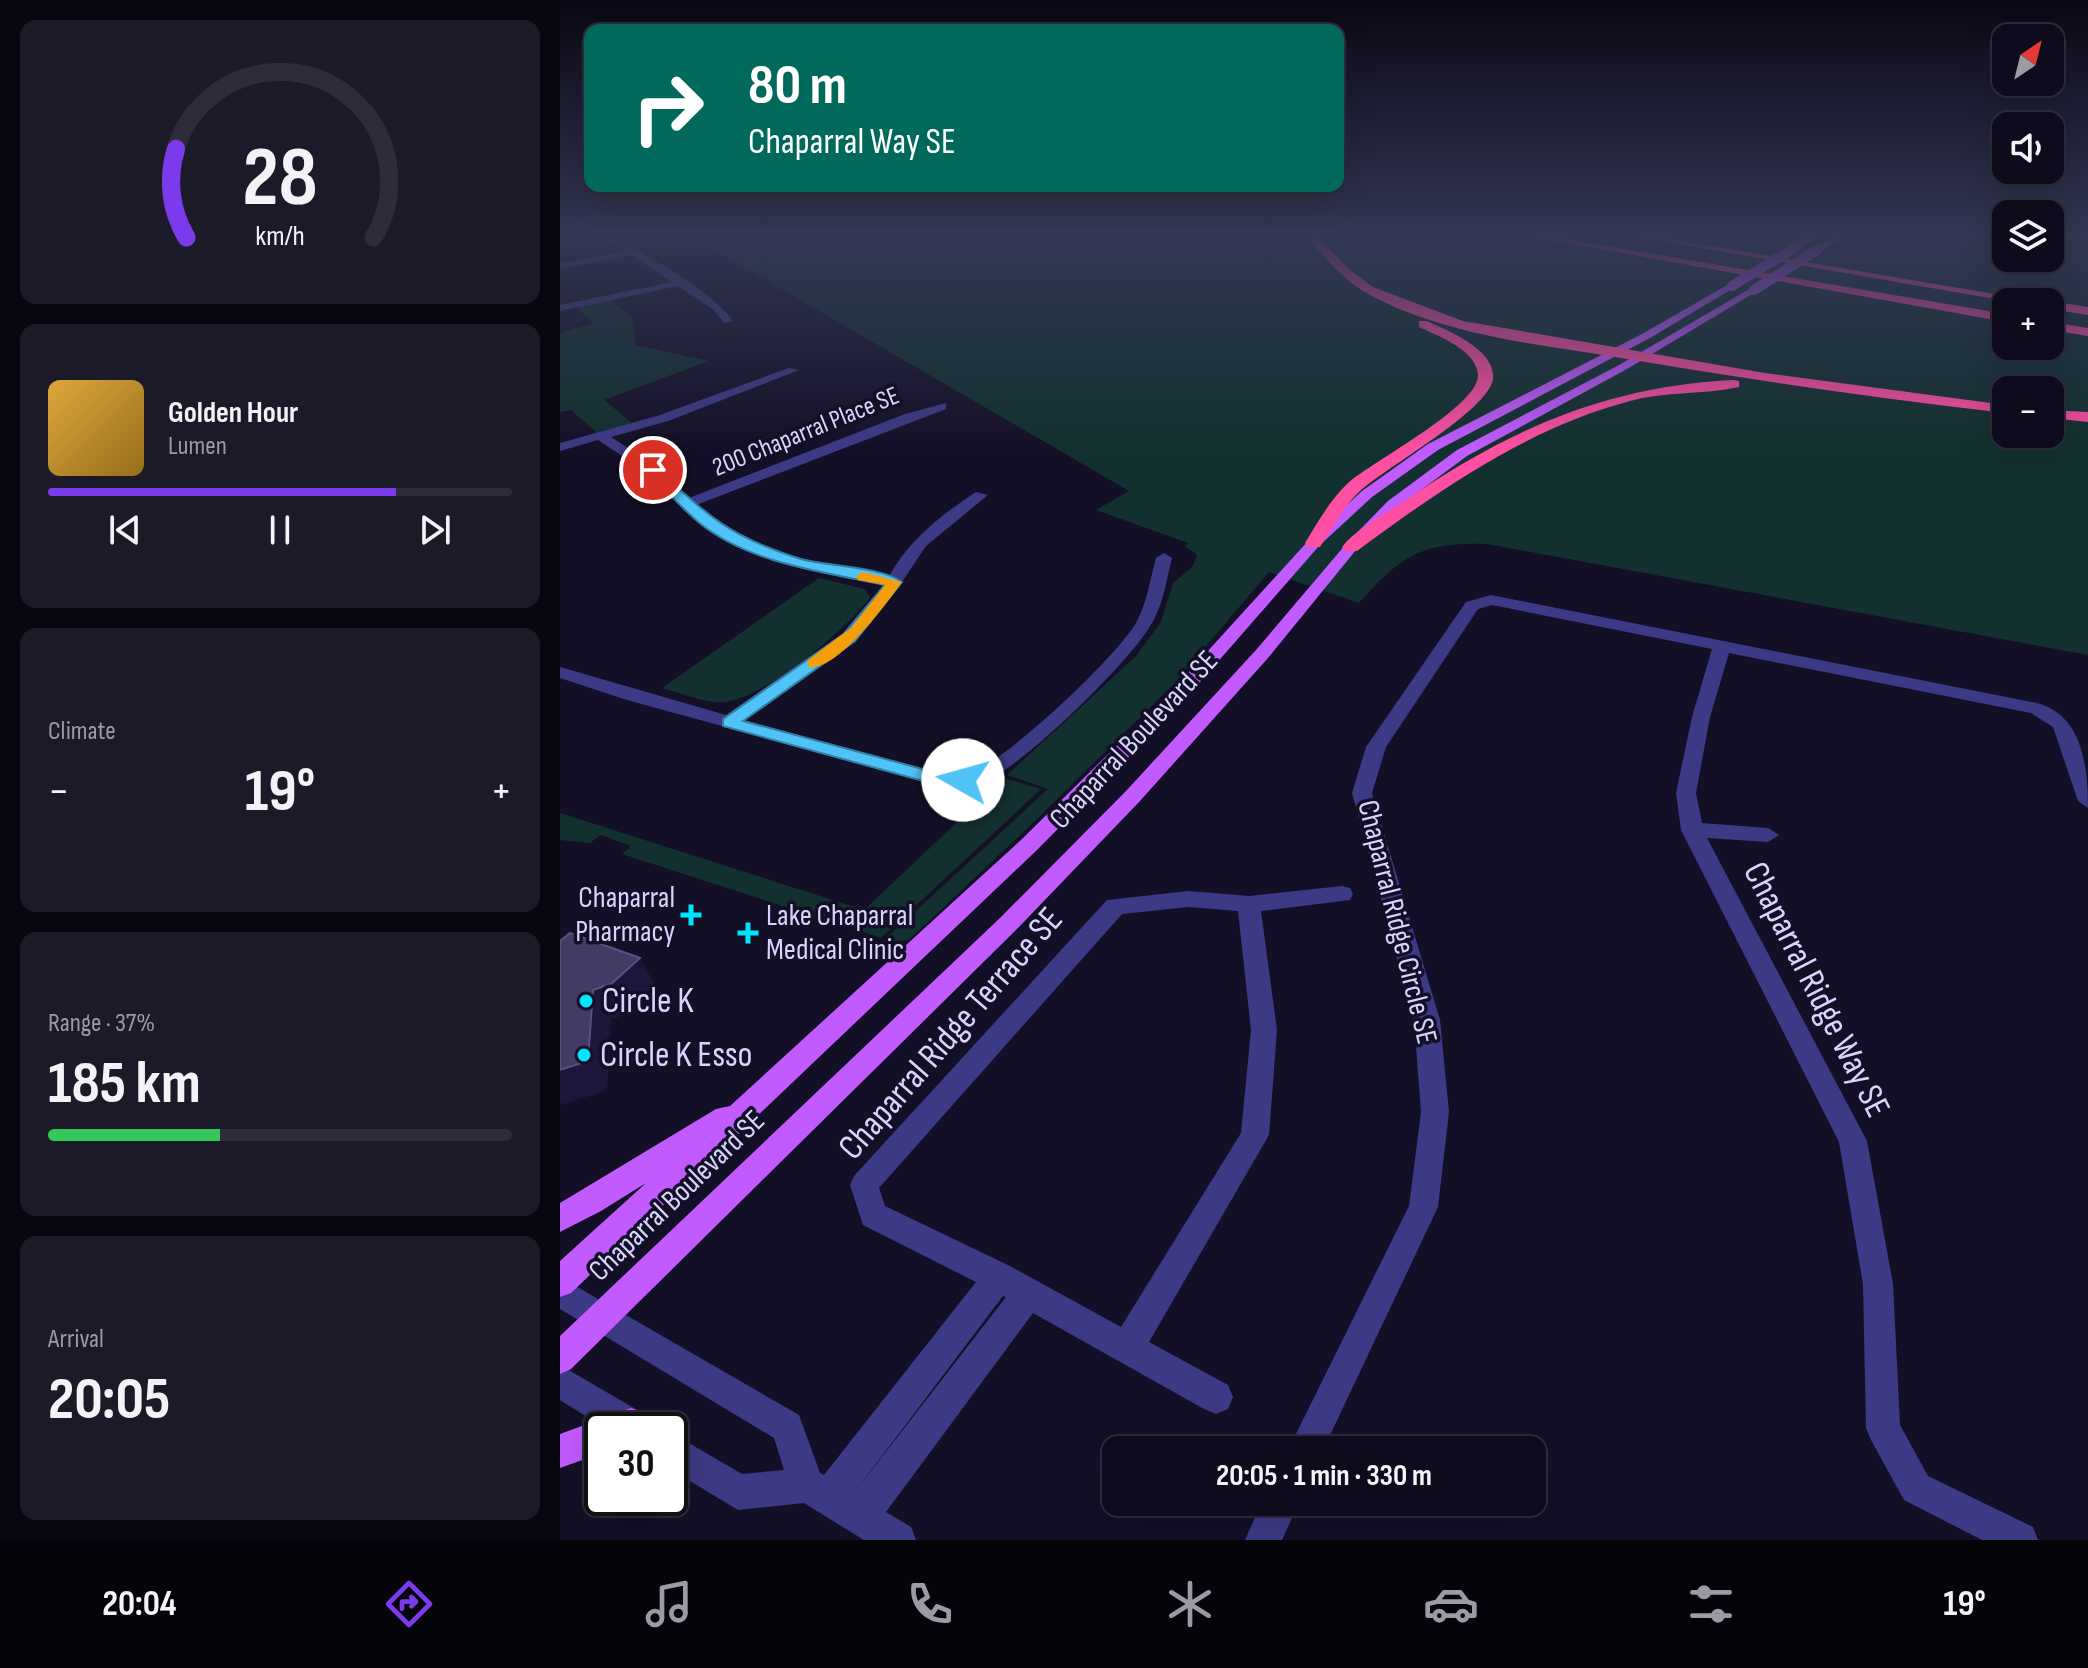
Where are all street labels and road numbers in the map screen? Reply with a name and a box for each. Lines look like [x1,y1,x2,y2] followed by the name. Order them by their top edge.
[708,380,904,484] street label: 200 Chaparral Place SE
[1042,643,1226,837] street label: Chaparral Boulevard SE
[1349,796,1445,1048] street label: Chaparral Ridge Circle SE
[1733,855,1899,1125] street label: Chaparral Ridge Way SE
[830,899,1072,1169] street label: Chaparral Ridge Terrace SE
[582,1103,772,1289] street label: Chaparral Boulevard SE

